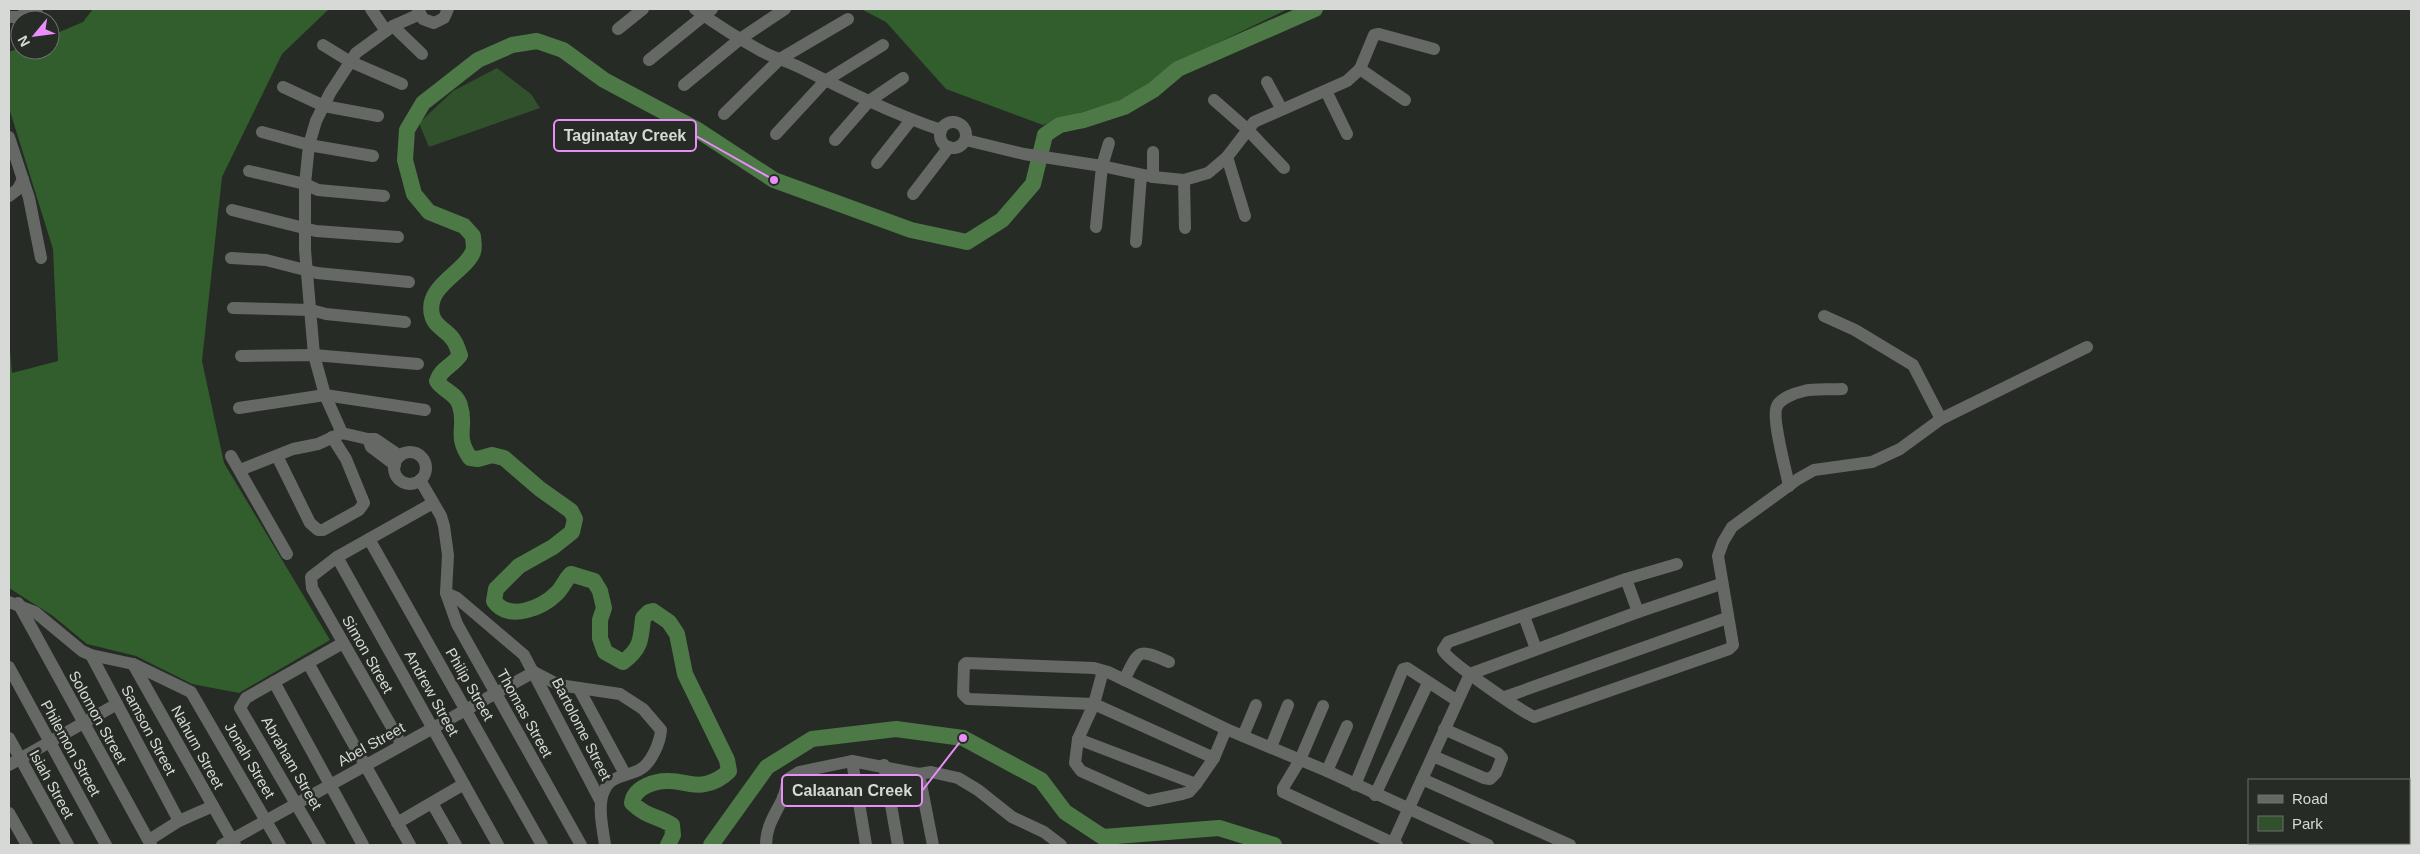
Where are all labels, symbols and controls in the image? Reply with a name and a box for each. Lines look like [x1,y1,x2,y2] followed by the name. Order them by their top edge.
[10,10,60,60] north arrow
[14,33,33,50] text: N
[554,120,696,151] callout: Taginatay Creek
[564,127,686,144] text: Taginatay Creek
[339,612,397,697] street label: Simon Street
[442,645,498,724] street label: Philip Street
[402,647,463,739] street label: Andrew Street
[494,666,557,761] street label: Thomas Street
[66,668,131,767] street label: Solomon Street
[549,675,615,784] street label: Bartolome Street
[118,682,180,779] street label: Samson Street
[38,697,105,800] street label: Philemon Street
[168,702,228,792] street label: Nahum Street
[258,713,326,813] street label: Abraham Street
[334,718,408,769] street label: Abel Street
[221,719,279,802] street label: Jonah Street
[26,747,78,822] street label: Isiah Street
[782,775,922,806] callout: Calaanan Creek
[2248,779,2410,844] legend
[792,782,912,799] text: Calaanan Creek
[2292,790,2328,807] text: Road
[2292,815,2323,832] text: Park

